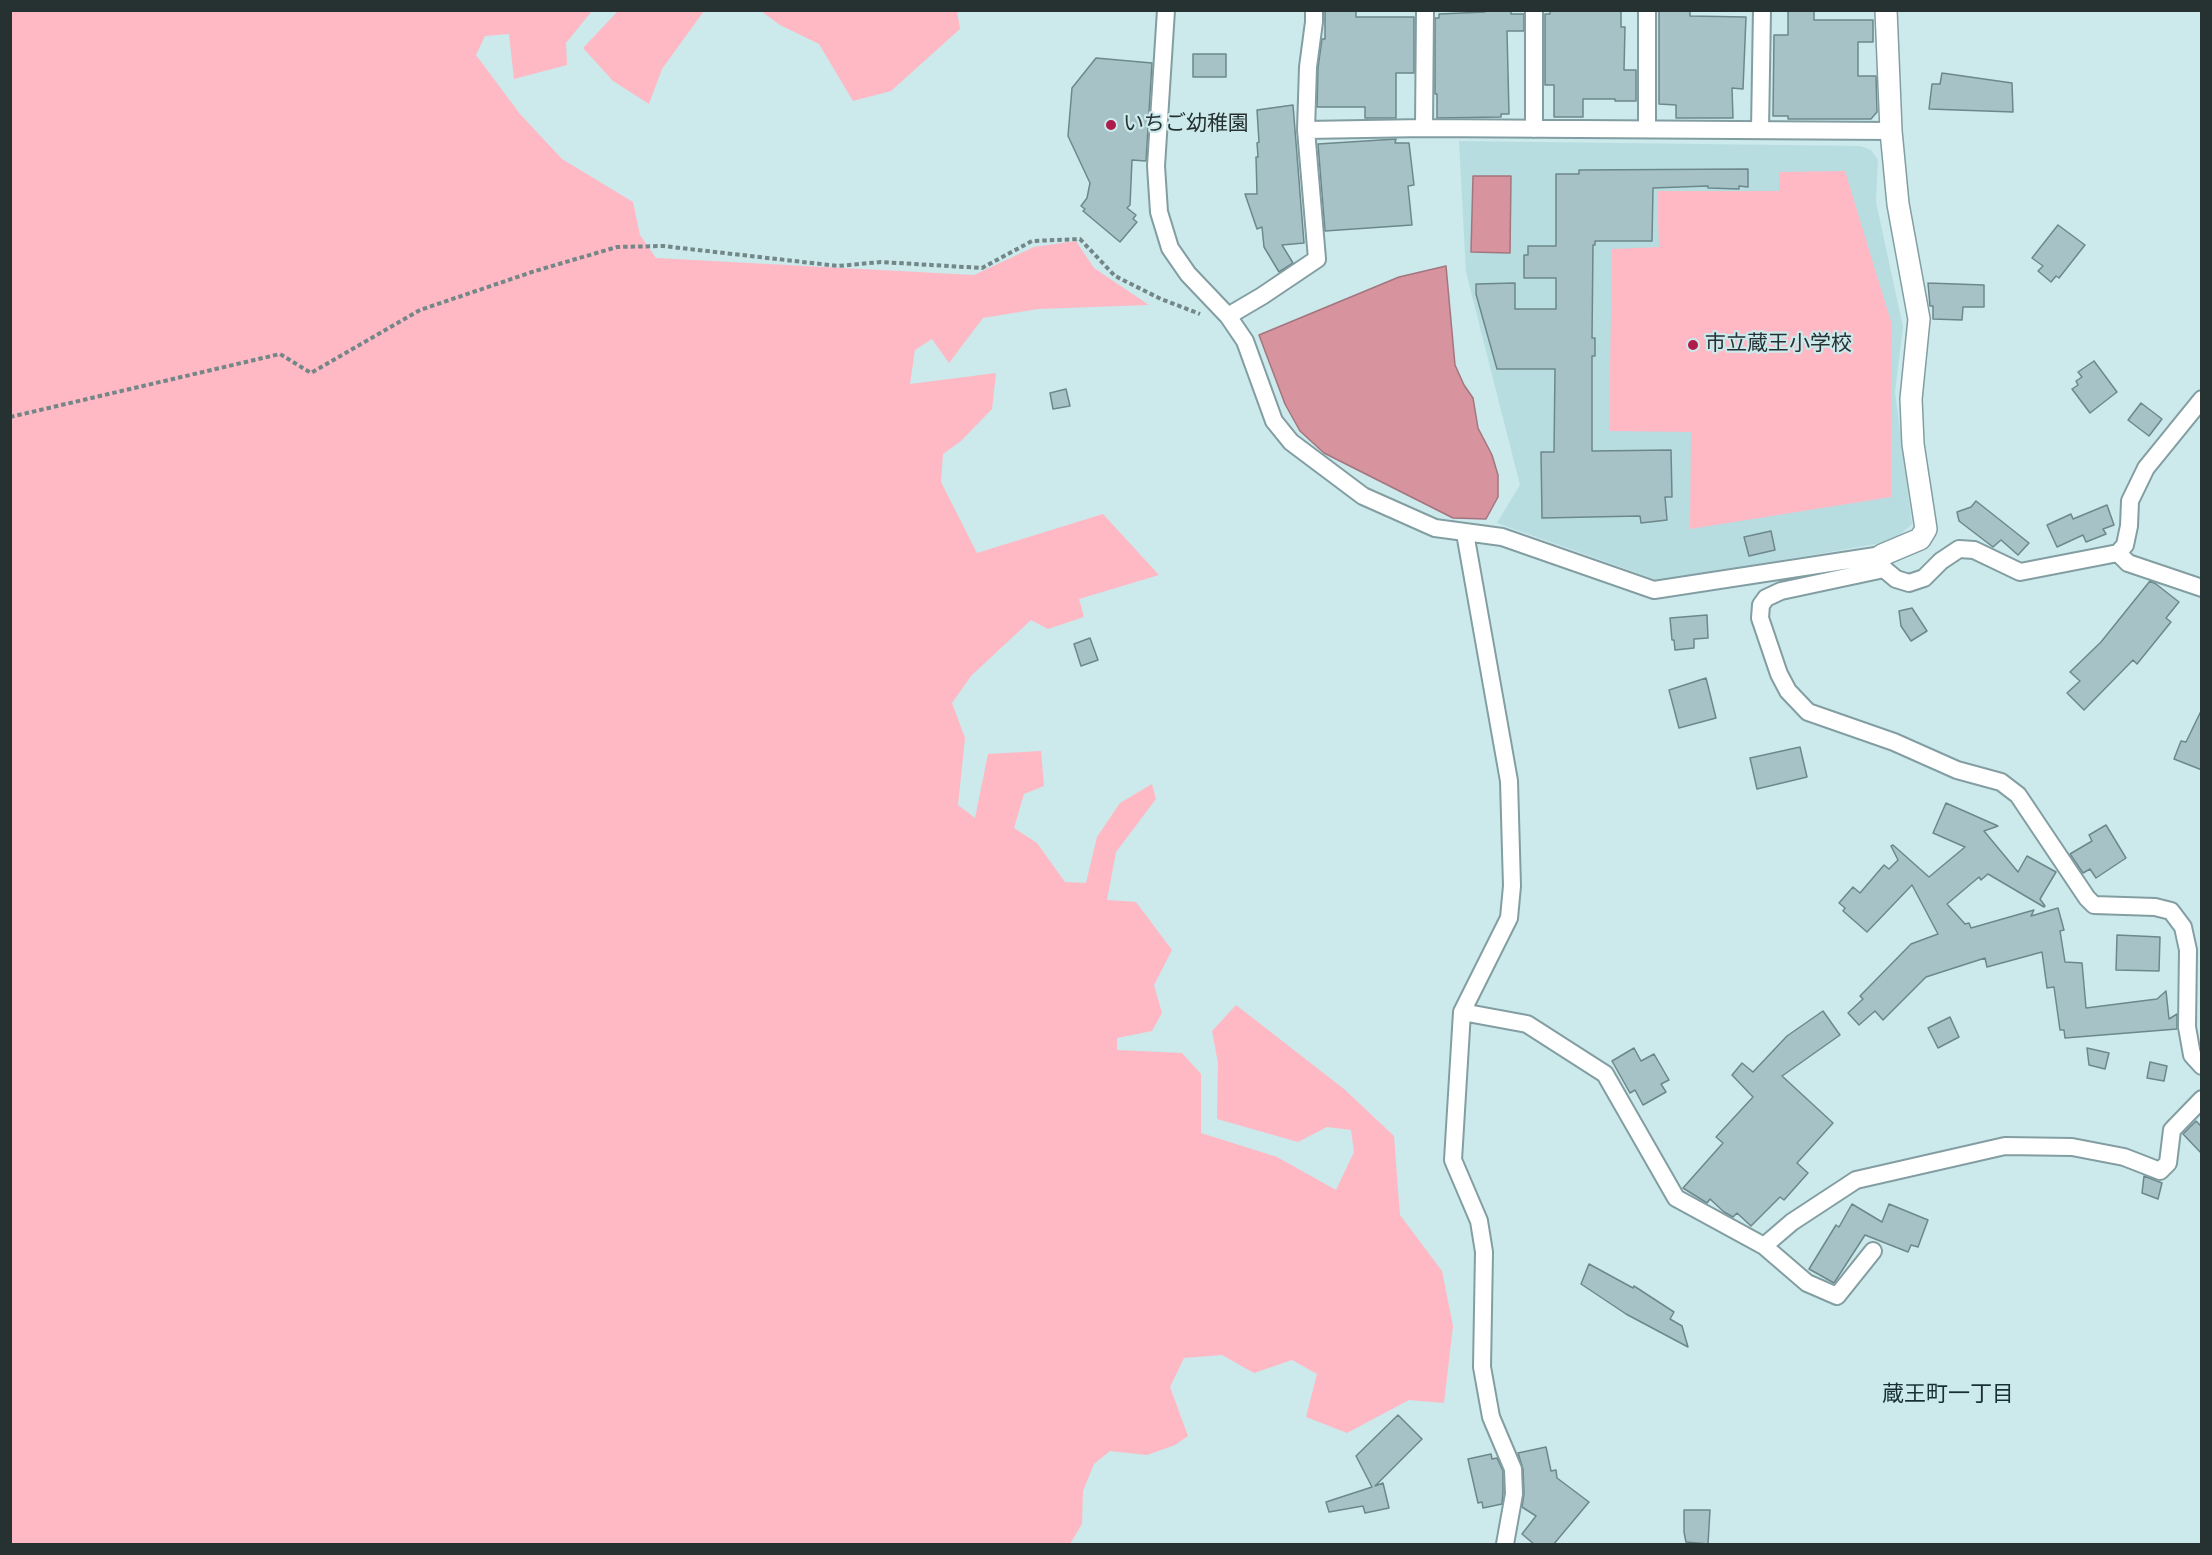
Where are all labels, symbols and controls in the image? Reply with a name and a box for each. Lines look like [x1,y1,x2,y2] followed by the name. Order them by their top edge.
[1123,112,1249,138] place label: いちご幼稚園
[1104,118,1118,132] marker: いちご幼稚園
[1705,332,1852,358] place label: 市立蔵王小学校
[1686,338,1700,352] marker: 市立蔵王小学校
[1882,1383,2014,1409] district label: 蔵王町一丁目

